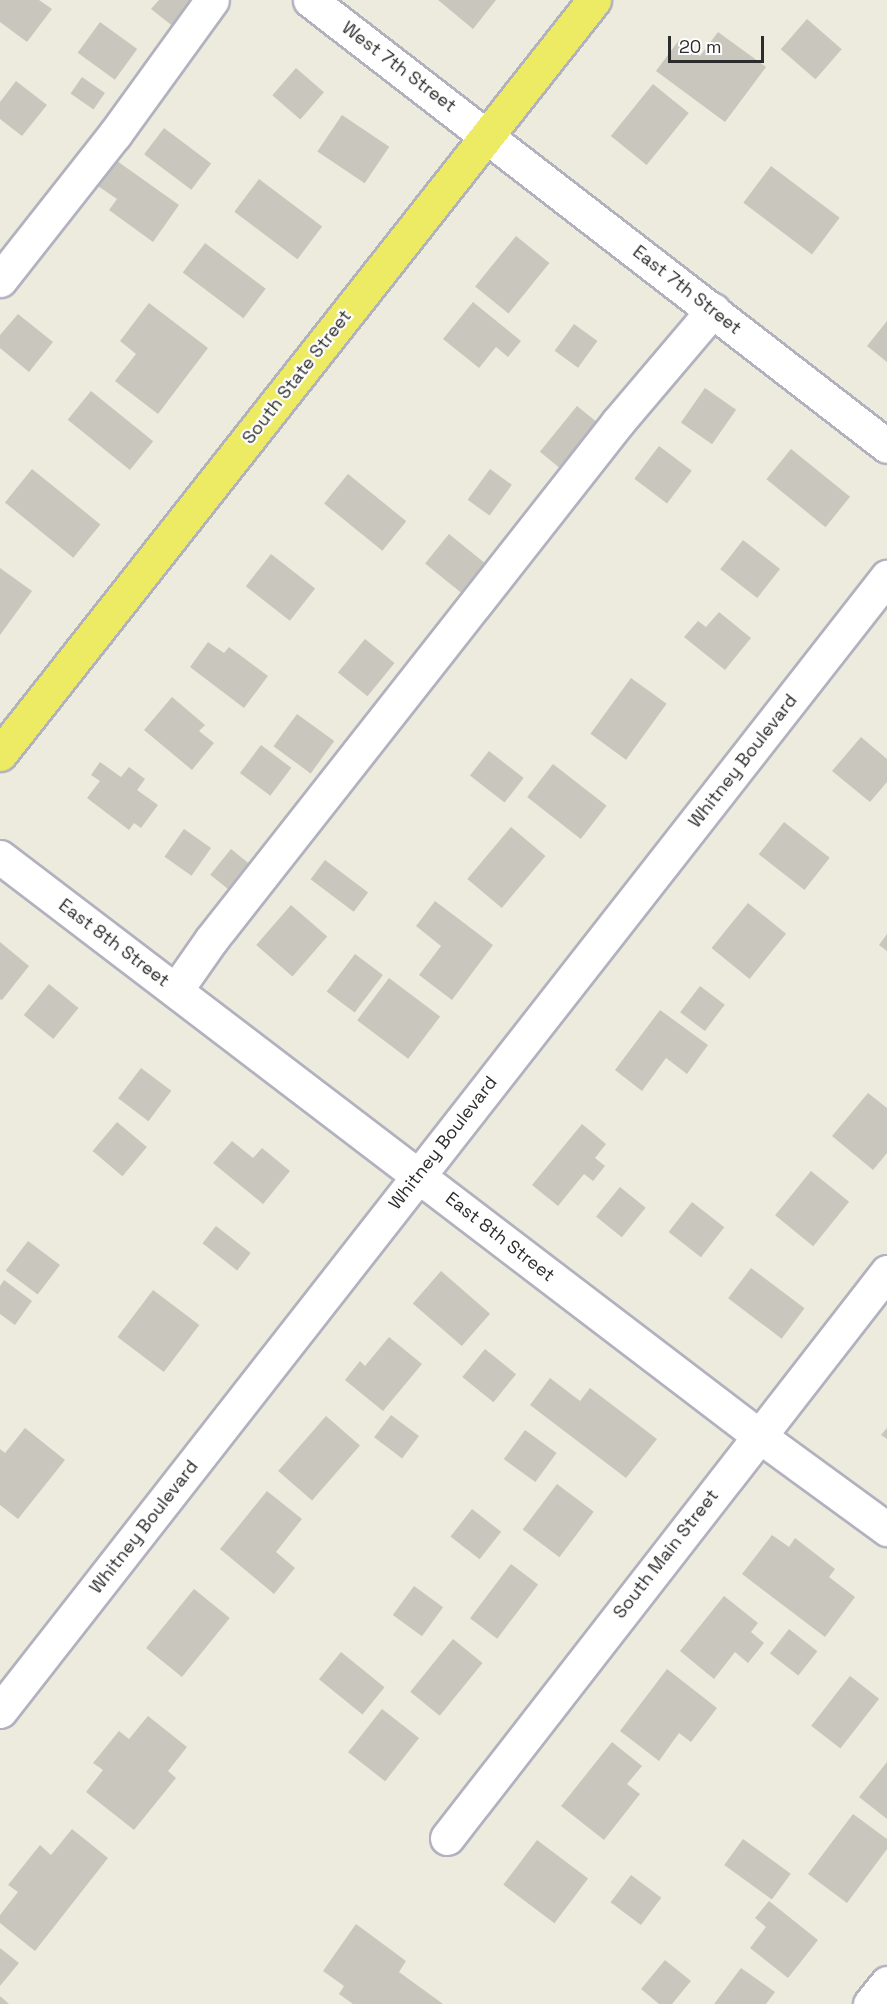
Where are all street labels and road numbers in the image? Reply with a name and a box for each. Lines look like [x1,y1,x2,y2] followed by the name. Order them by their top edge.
[338,17,460,117] street label: West 7th Street
[628,241,746,339] street label: East 7th Street
[238,306,356,448] street label: South State Street
[684,690,802,832] street label: Whitney Boulevard
[54,894,174,992] street label: East 8th Street
[384,1072,502,1214] street label: Whitney Boulevard
[441,1188,559,1286] street label: East 8th Street
[85,1456,203,1598] street label: Whitney Boulevard
[609,1485,723,1623] street label: South Main Street

